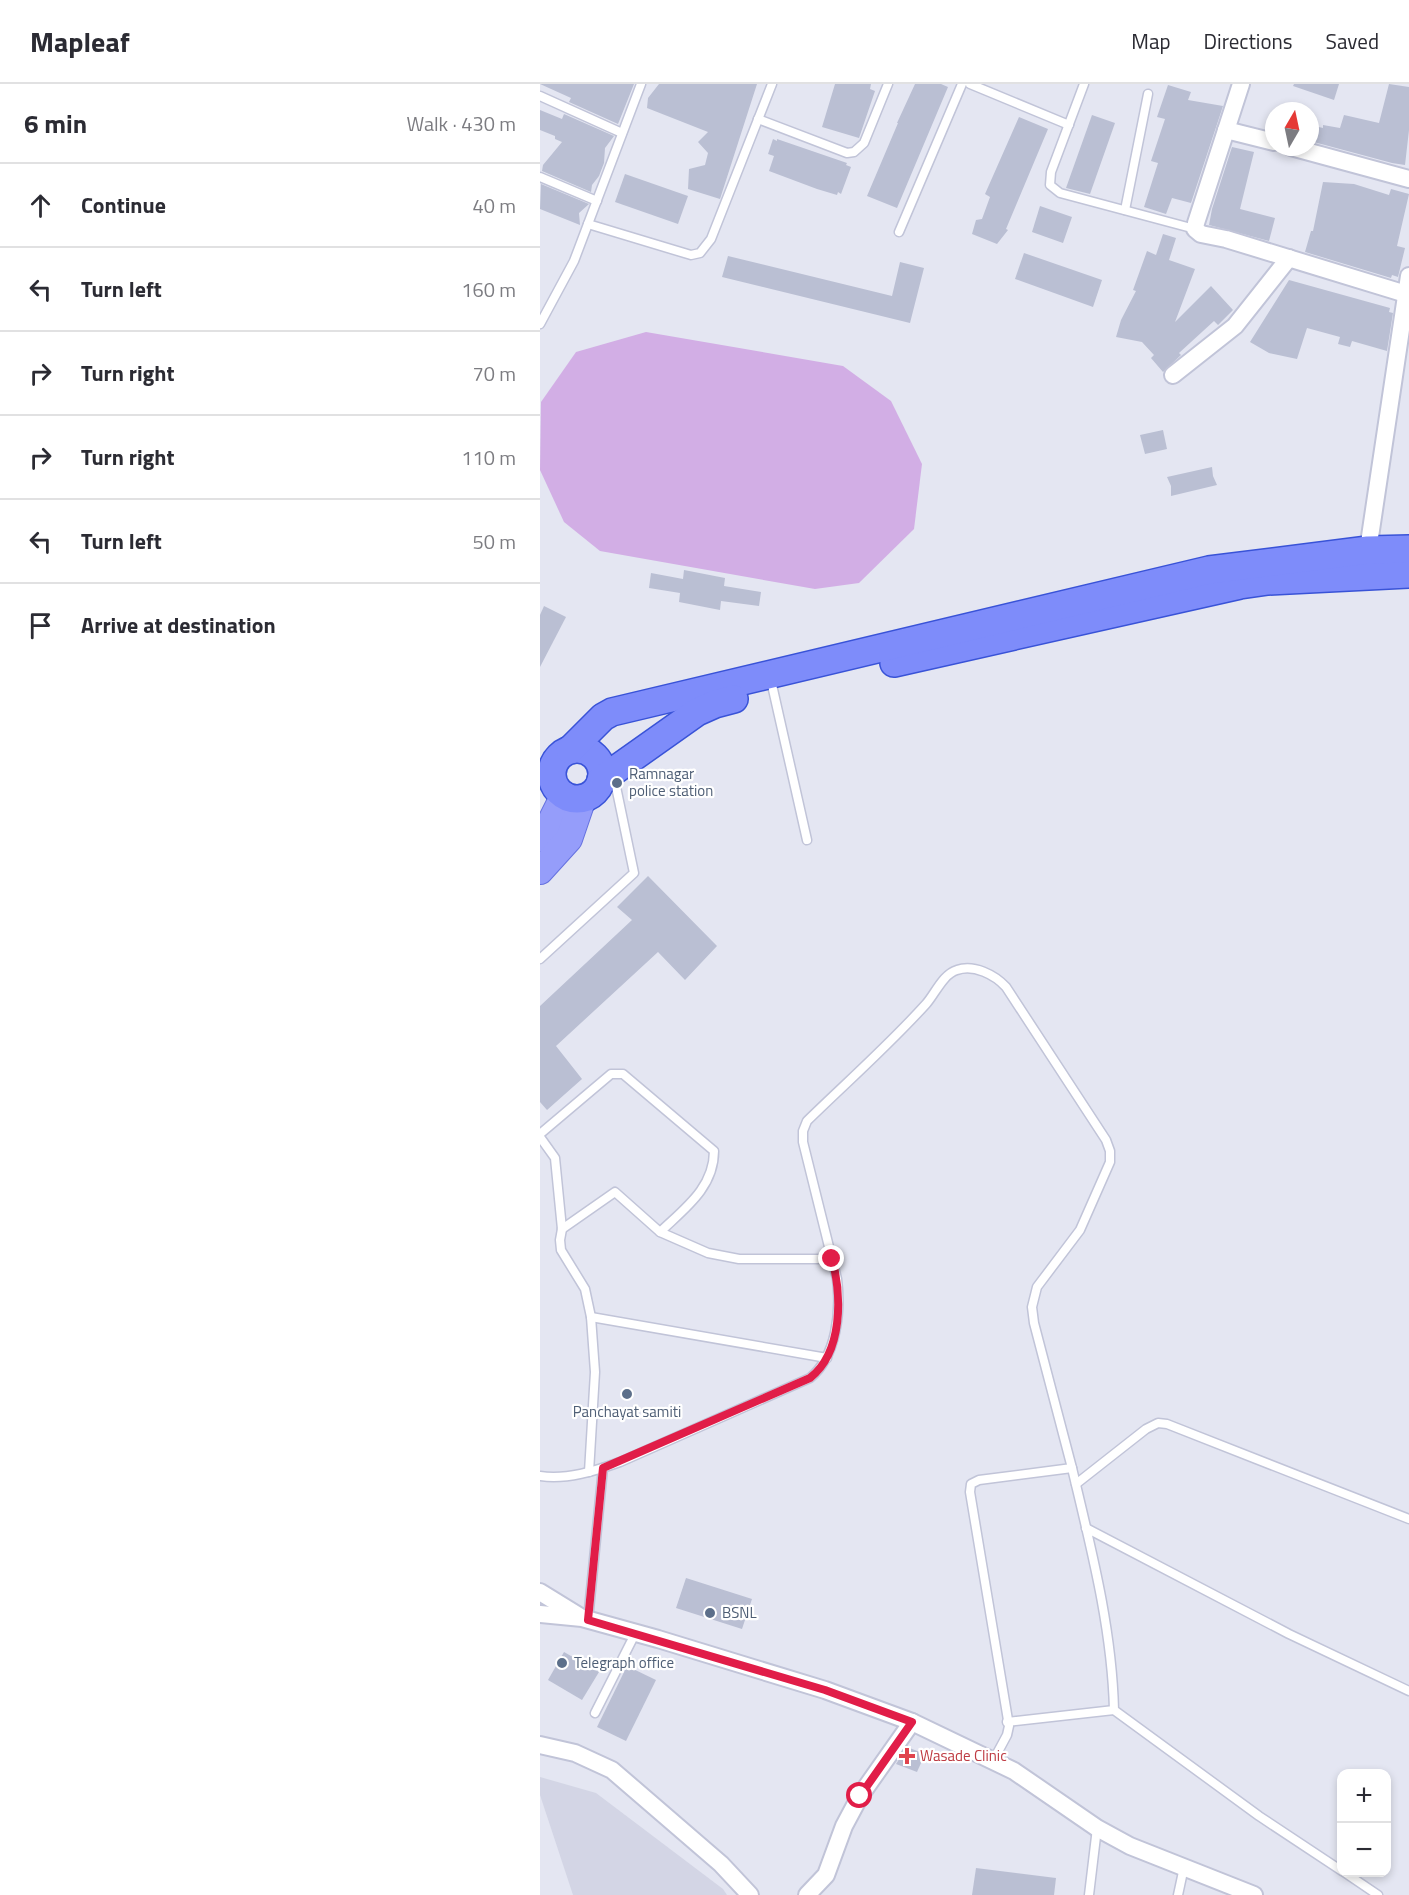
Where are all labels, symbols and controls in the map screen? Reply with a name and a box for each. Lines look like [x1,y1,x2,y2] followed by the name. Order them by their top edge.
[30,20,130,63] text: Mapleaf
[1131,25,1171,57] text: Map
[1204,25,1293,57] text: Directions
[1326,25,1379,57] text: Saved
[1265,102,1319,156] north arrow
[24,104,87,143] text: 6 min
[407,108,516,139] text: Walk · 430 m
[81,188,166,222] text: Continue
[24,189,57,222] icon: ahead
[472,190,516,221] text: 40 m
[81,272,162,306] text: Turn left
[24,273,57,306] icon: left
[461,274,516,305] text: 160 m
[81,356,175,390] text: Turn right
[24,357,57,390] icon: right
[472,358,516,389] text: 70 m
[81,440,175,474] text: Turn right
[24,441,57,474] icon: right
[461,442,516,473] text: 110 m
[81,524,162,558] text: Turn left
[24,525,57,558] icon: left
[472,526,516,557] text: 50 m
[81,608,276,642] text: Arrive at destination
[24,609,57,642] icon: arrive
[629,762,713,802] place label: Ramnagar police station
[610,776,624,790] marker: Ramnagar police station
[818,1245,844,1271] route end
[620,1387,634,1401] marker: Panchayat samiti
[573,1400,681,1423] place label: Panchayat samiti
[722,1601,757,1624] place label: BSNL
[703,1606,717,1620] marker: BSNL
[574,1651,674,1674] place label: Telegraph office
[555,1656,569,1670] marker: Telegraph office
[920,1744,1007,1767] place label: Wasade Clinic
[898,1747,916,1765] marker: Wasade Clinic
[1337,1769,1391,1877] map controls
[1337,1769,1391,1823] button: +
[846,1782,872,1808] route start
[1337,1823,1391,1877] button: −

